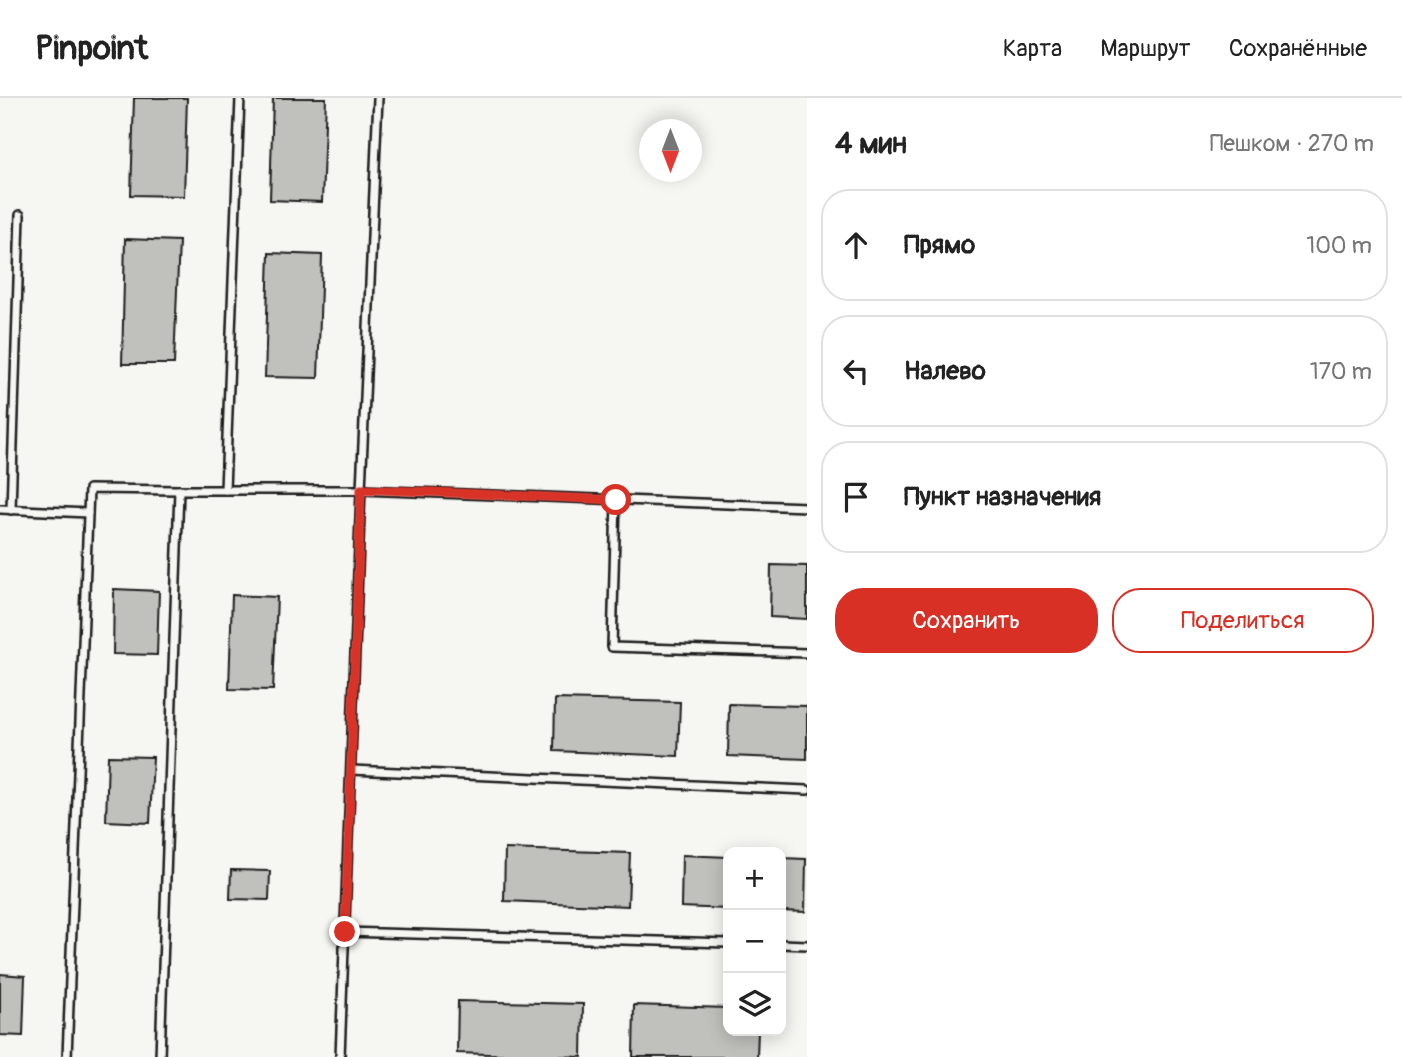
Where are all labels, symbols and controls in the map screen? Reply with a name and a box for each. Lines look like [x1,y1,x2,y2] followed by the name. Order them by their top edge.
[35,28,148,69] text: Pinpoint
[1003,34,1062,63] text: Карта
[1100,34,1191,63] text: Маршрут
[1229,34,1367,63] text: Сохранённые
[639,119,702,182] north arrow
[835,125,907,162] text: 4 мин
[1210,129,1374,158] text: Пешком · 270 m
[837,226,875,264] icon: ahead
[904,229,975,261] text: Прямо
[1306,231,1372,260] text: 100 m
[837,352,875,390] icon: left
[904,355,986,387] text: Налево
[1310,357,1372,386] text: 170 m
[837,478,875,516] icon: arrive
[904,481,1101,513] text: Пункт назначения
[600,484,631,515] route start
[835,588,1098,653] button: Сохранить
[1112,588,1374,653] button: Поделиться
[723,847,786,1036] map controls
[723,847,786,910] button: +
[723,910,786,973] button: −
[329,916,360,947] route end
[723,973,786,1036] button: layers

